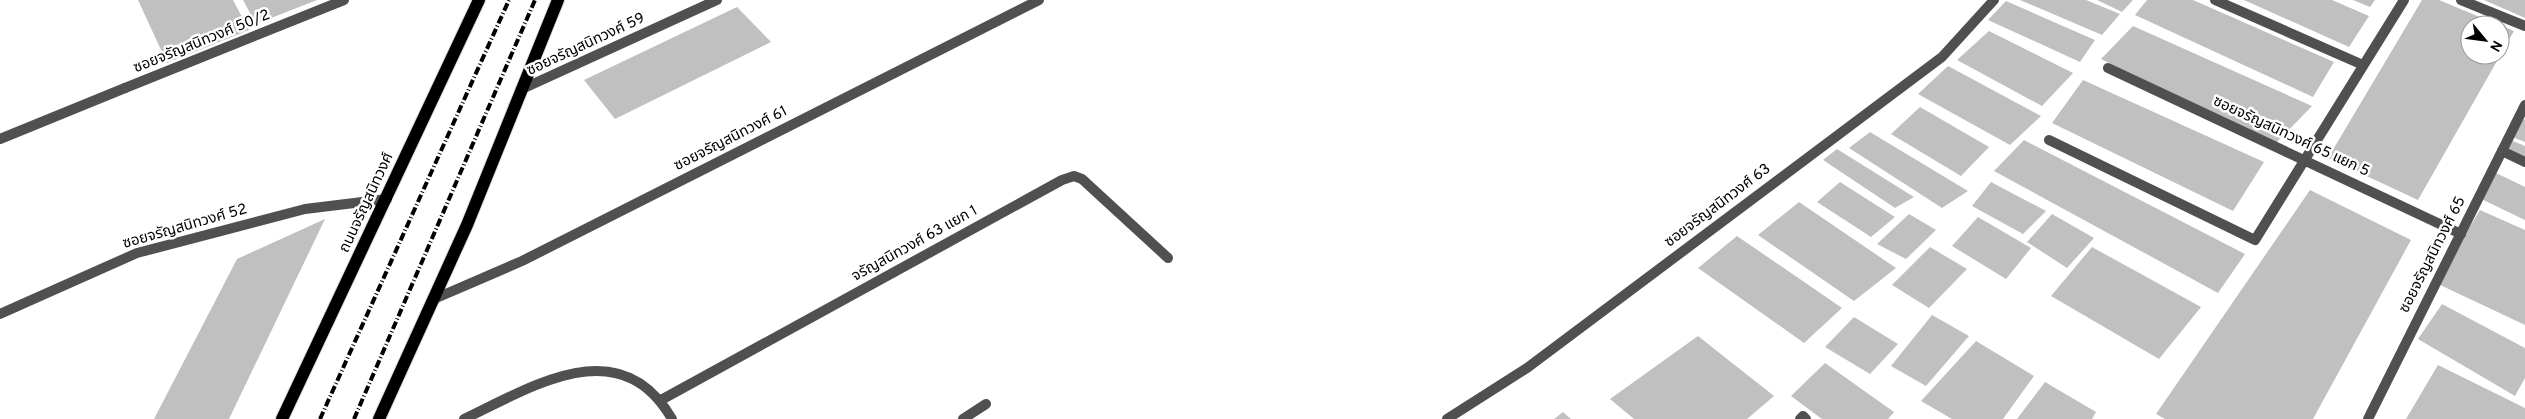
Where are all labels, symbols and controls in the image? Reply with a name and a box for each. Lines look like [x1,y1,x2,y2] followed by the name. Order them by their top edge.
[131,6,273,78] street label: ซอยจรัญสนิทวงศ์ 50/2
[524,9,648,81] street label: ซอยจรัญสนิทวงศ์ 59
[2460,15,2510,65] north arrow
[2485,37,2505,54] text: N
[2210,92,2372,182] street label: ซอยจรัญสนิทวงศ์ 65 แยก 5
[671,102,791,176] street label: ซอยจรัญสนิทวงศ์ 61
[336,150,398,256] street label: ถนนจรัญสนิทวงศ์
[1661,160,1775,252] street label: ซอยจรัญสนิทวงศ์ 63
[2395,194,2471,316] street label: ซอยจรัญสนิทวงศ์ 65
[121,200,249,254] street label: ซอยจรัญสนิทวงศ์ 52
[849,202,981,286] street label: จรัญสนิทวงศ์ 63 แยก 1

